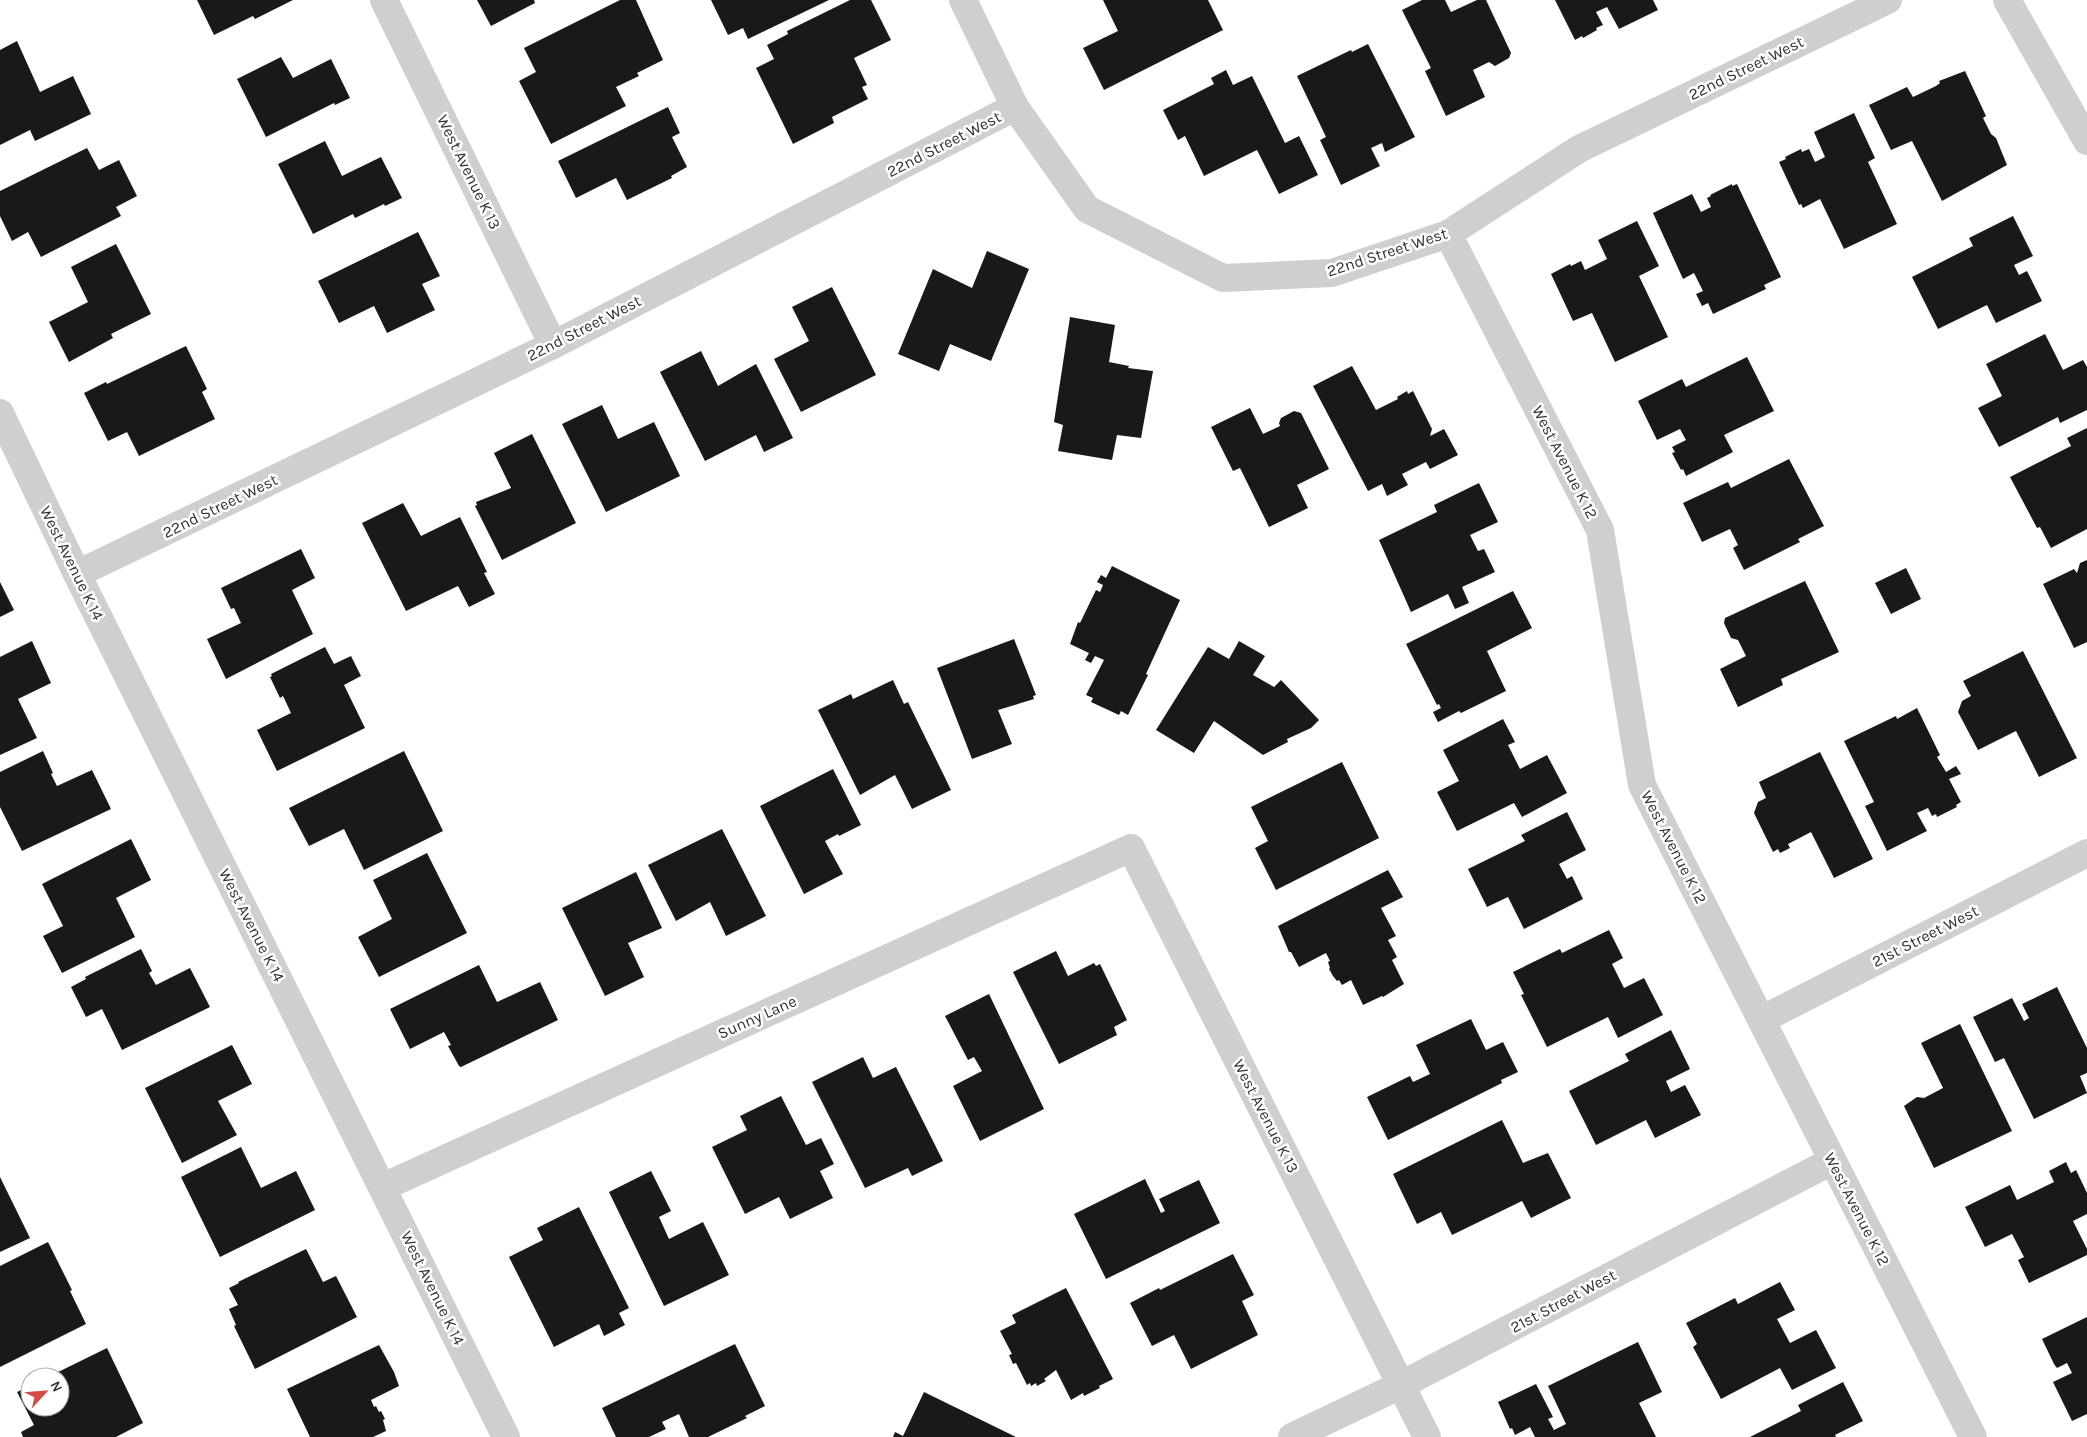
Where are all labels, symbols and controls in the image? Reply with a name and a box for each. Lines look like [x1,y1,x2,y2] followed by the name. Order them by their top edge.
[1685,32,1807,104] street label: 22nd Street West
[884,107,1004,181] street label: 22nd Street West
[433,112,505,232] street label: West Avenue K 13
[1324,224,1450,280] street label: 22nd Street West
[524,291,644,365] street label: 22nd Street West
[1528,402,1602,522] street label: West Avenue K 12
[159,470,281,542] street label: 22nd Street West
[36,503,108,623] street label: West Avenue K 14
[1637,787,1711,907] street label: West Avenue K 12
[215,865,289,985] street label: West Avenue K 14
[1869,901,1981,971] street label: 21st Street West
[715,991,799,1043] street label: Sunny Lane
[1229,1056,1303,1176] street label: West Avenue K 13
[1820,1149,1894,1269] street label: West Avenue K 12
[397,1228,469,1348] street label: West Avenue K 14
[1507,1265,1619,1337] street label: 21st Street West
[20,1367,70,1417] north arrow
[46,1378,66,1395] text: N

